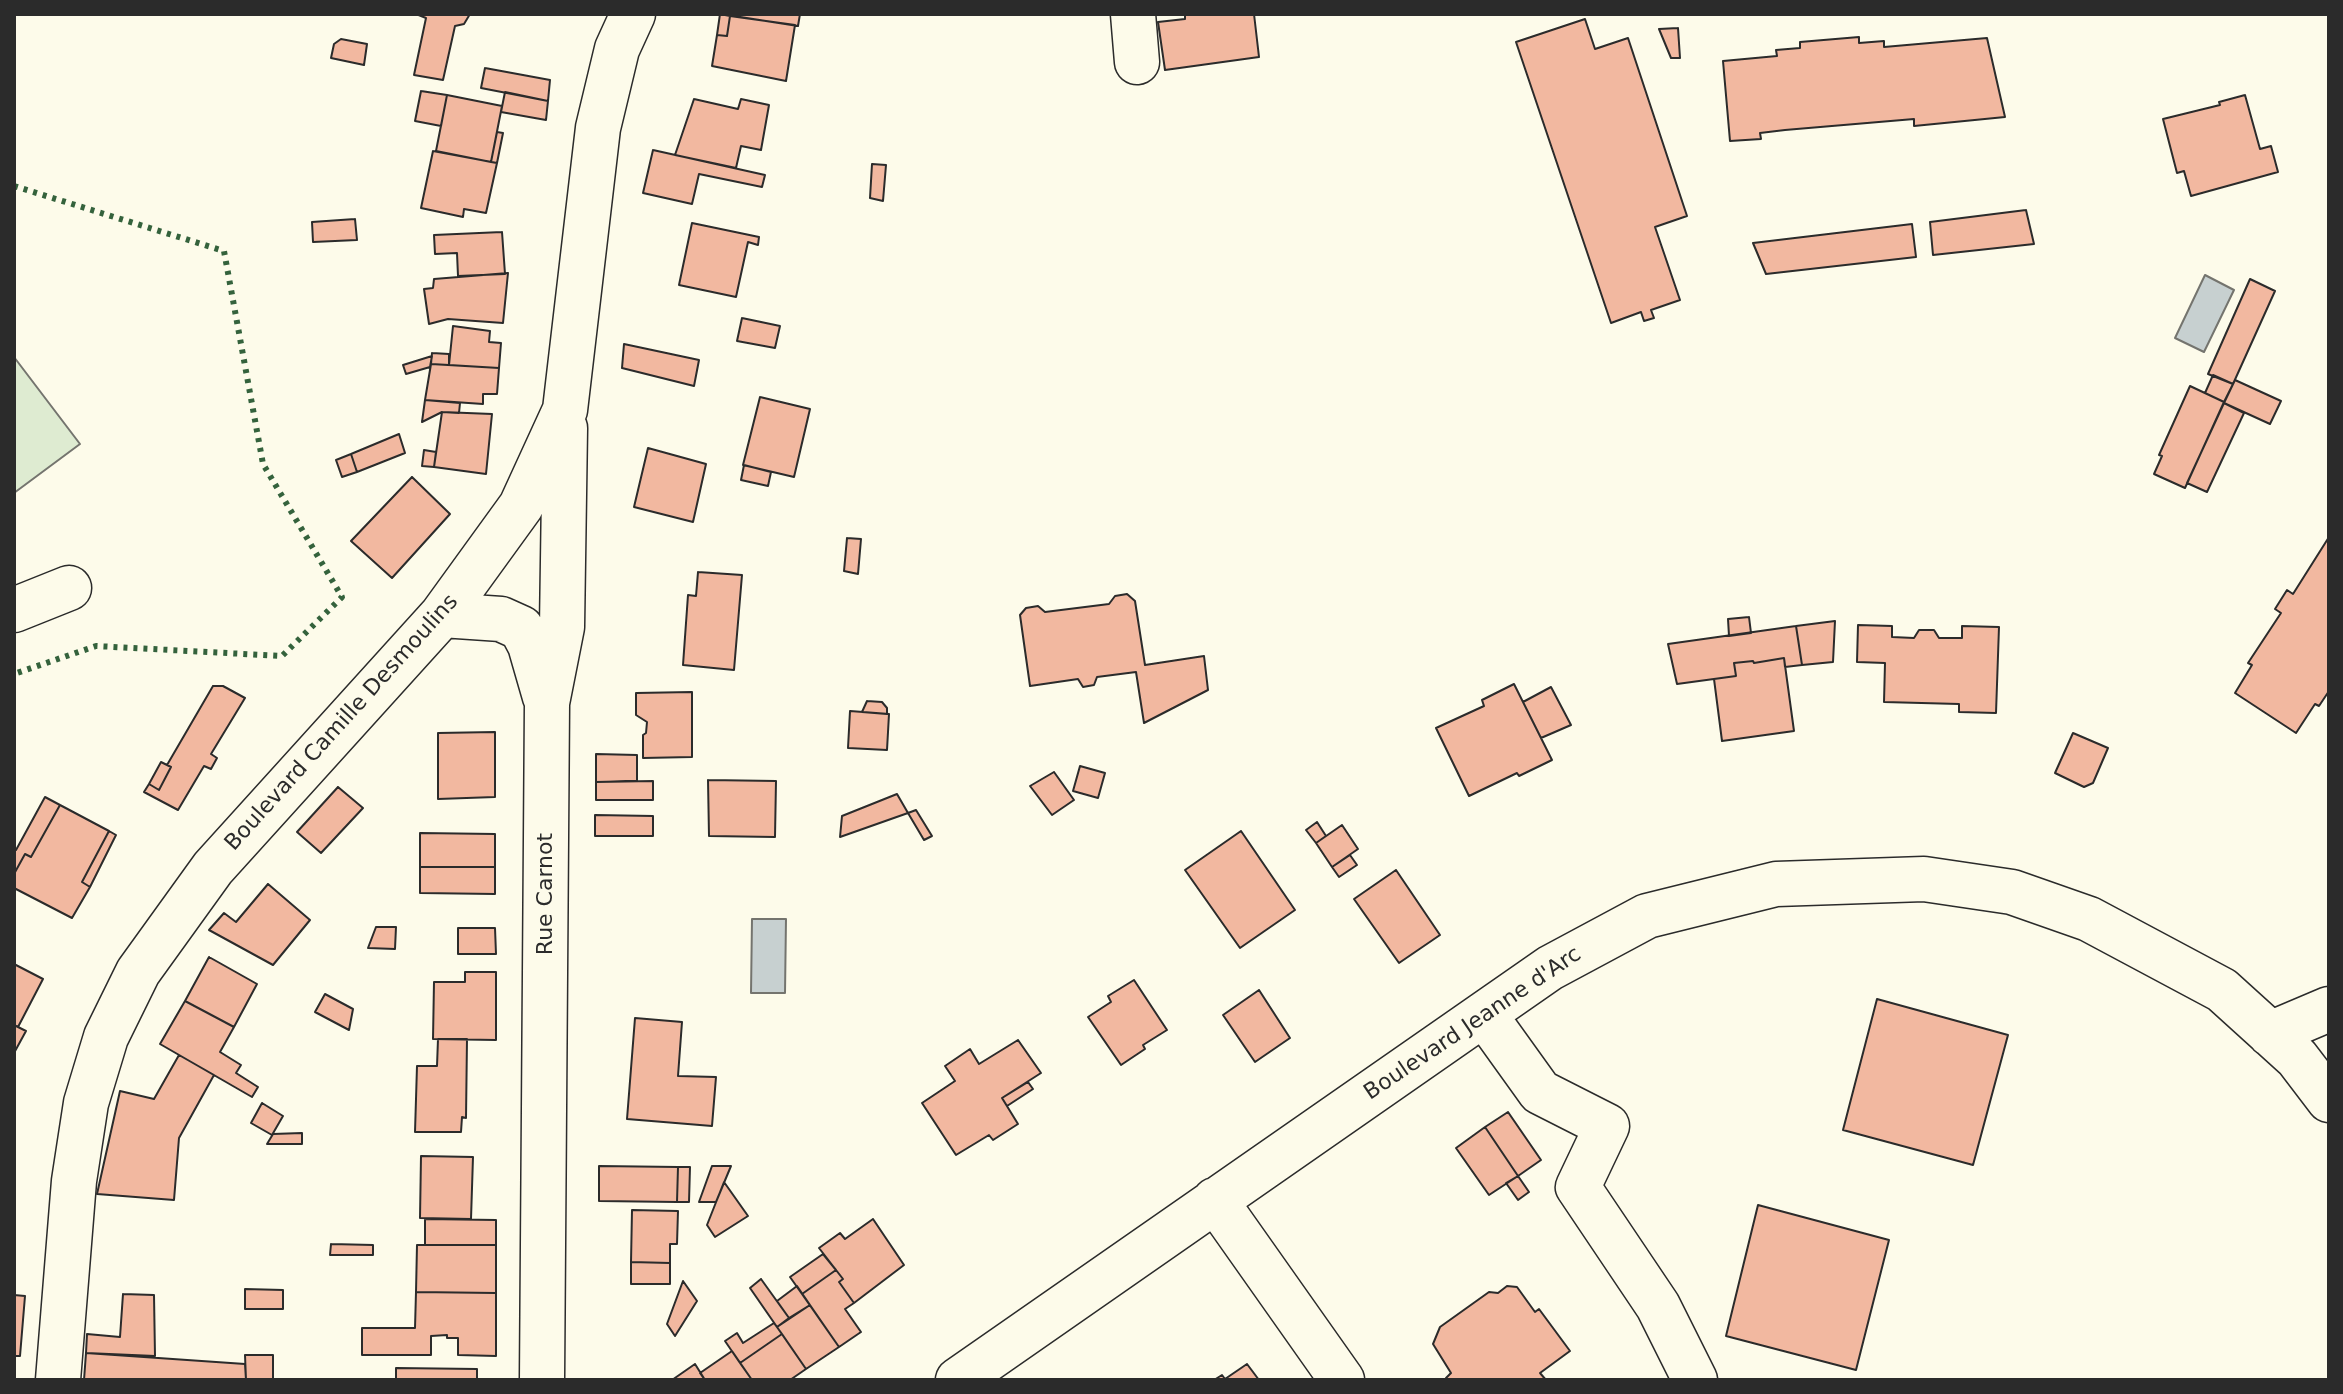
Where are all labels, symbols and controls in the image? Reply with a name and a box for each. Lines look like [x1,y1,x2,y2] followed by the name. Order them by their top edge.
[220,589,464,857] street label: Boulevard Camille Desmoulins
[533,833,559,955] street label: Rue Carnot
[1360,942,1586,1106] street label: Boulevard Jeanne d'Arc

